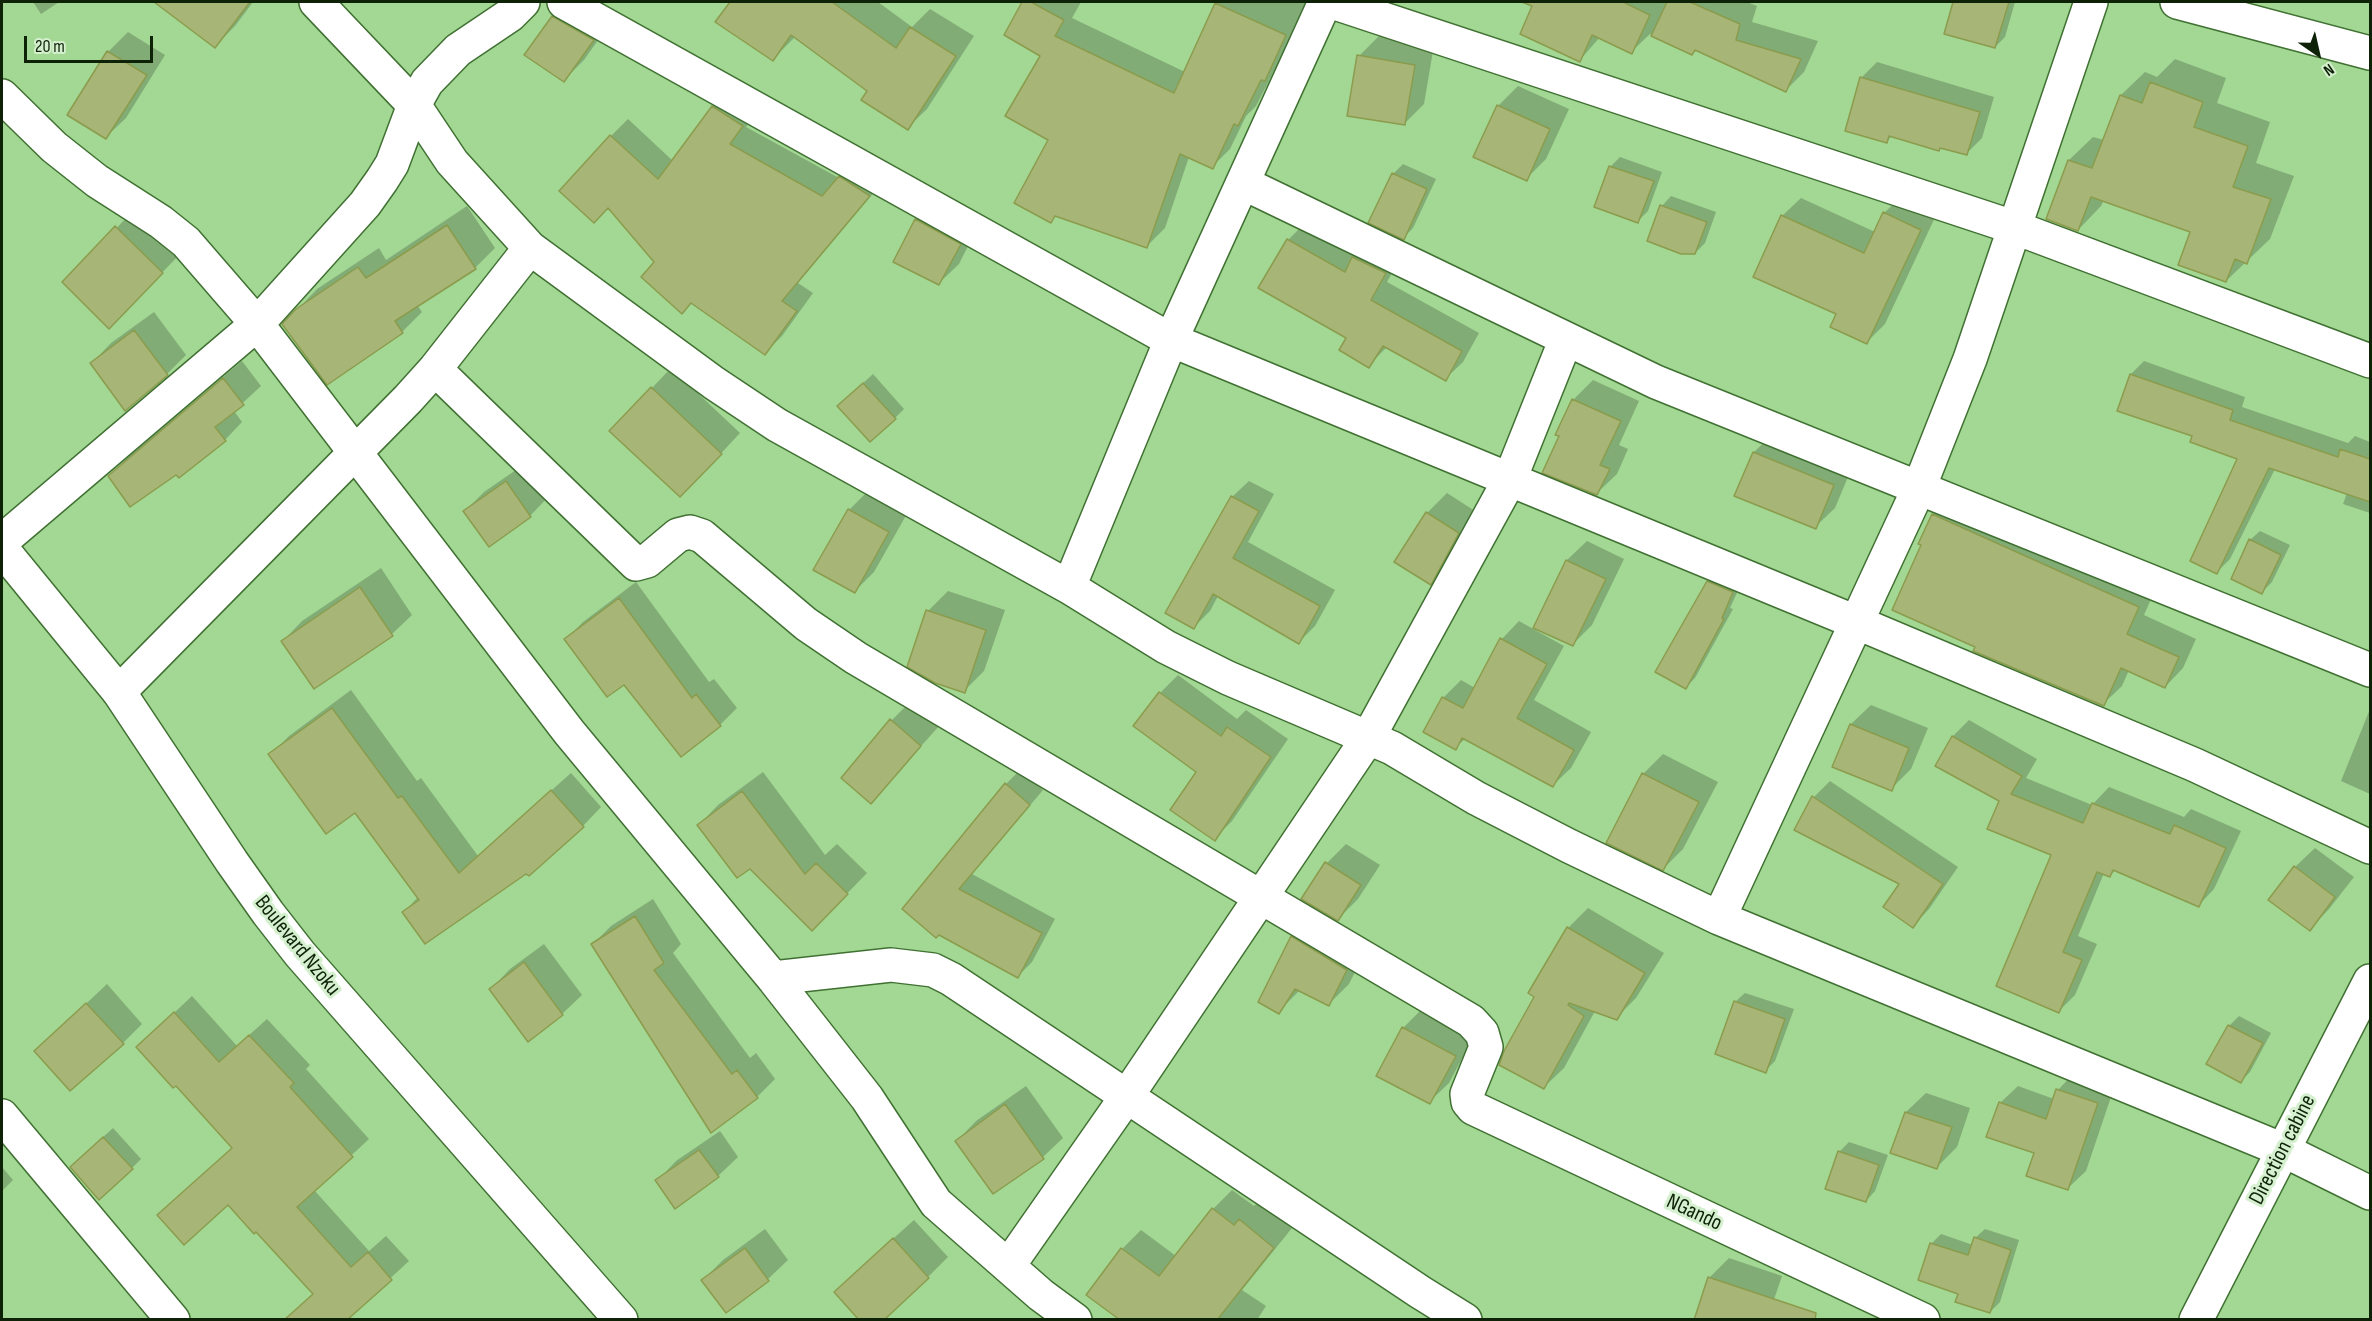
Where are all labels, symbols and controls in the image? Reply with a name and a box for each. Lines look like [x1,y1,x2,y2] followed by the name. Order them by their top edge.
[27,24,156,62] scale bar
[2288,24,2348,84] north arrow
[35,36,65,57] text: 20 m
[2319,59,2337,80] text: N
[248,890,346,1002] street label: Boulevard Nzoku
[2244,1091,2322,1209] street label: Direction cabine
[1662,1189,1726,1237] street label: NGando

